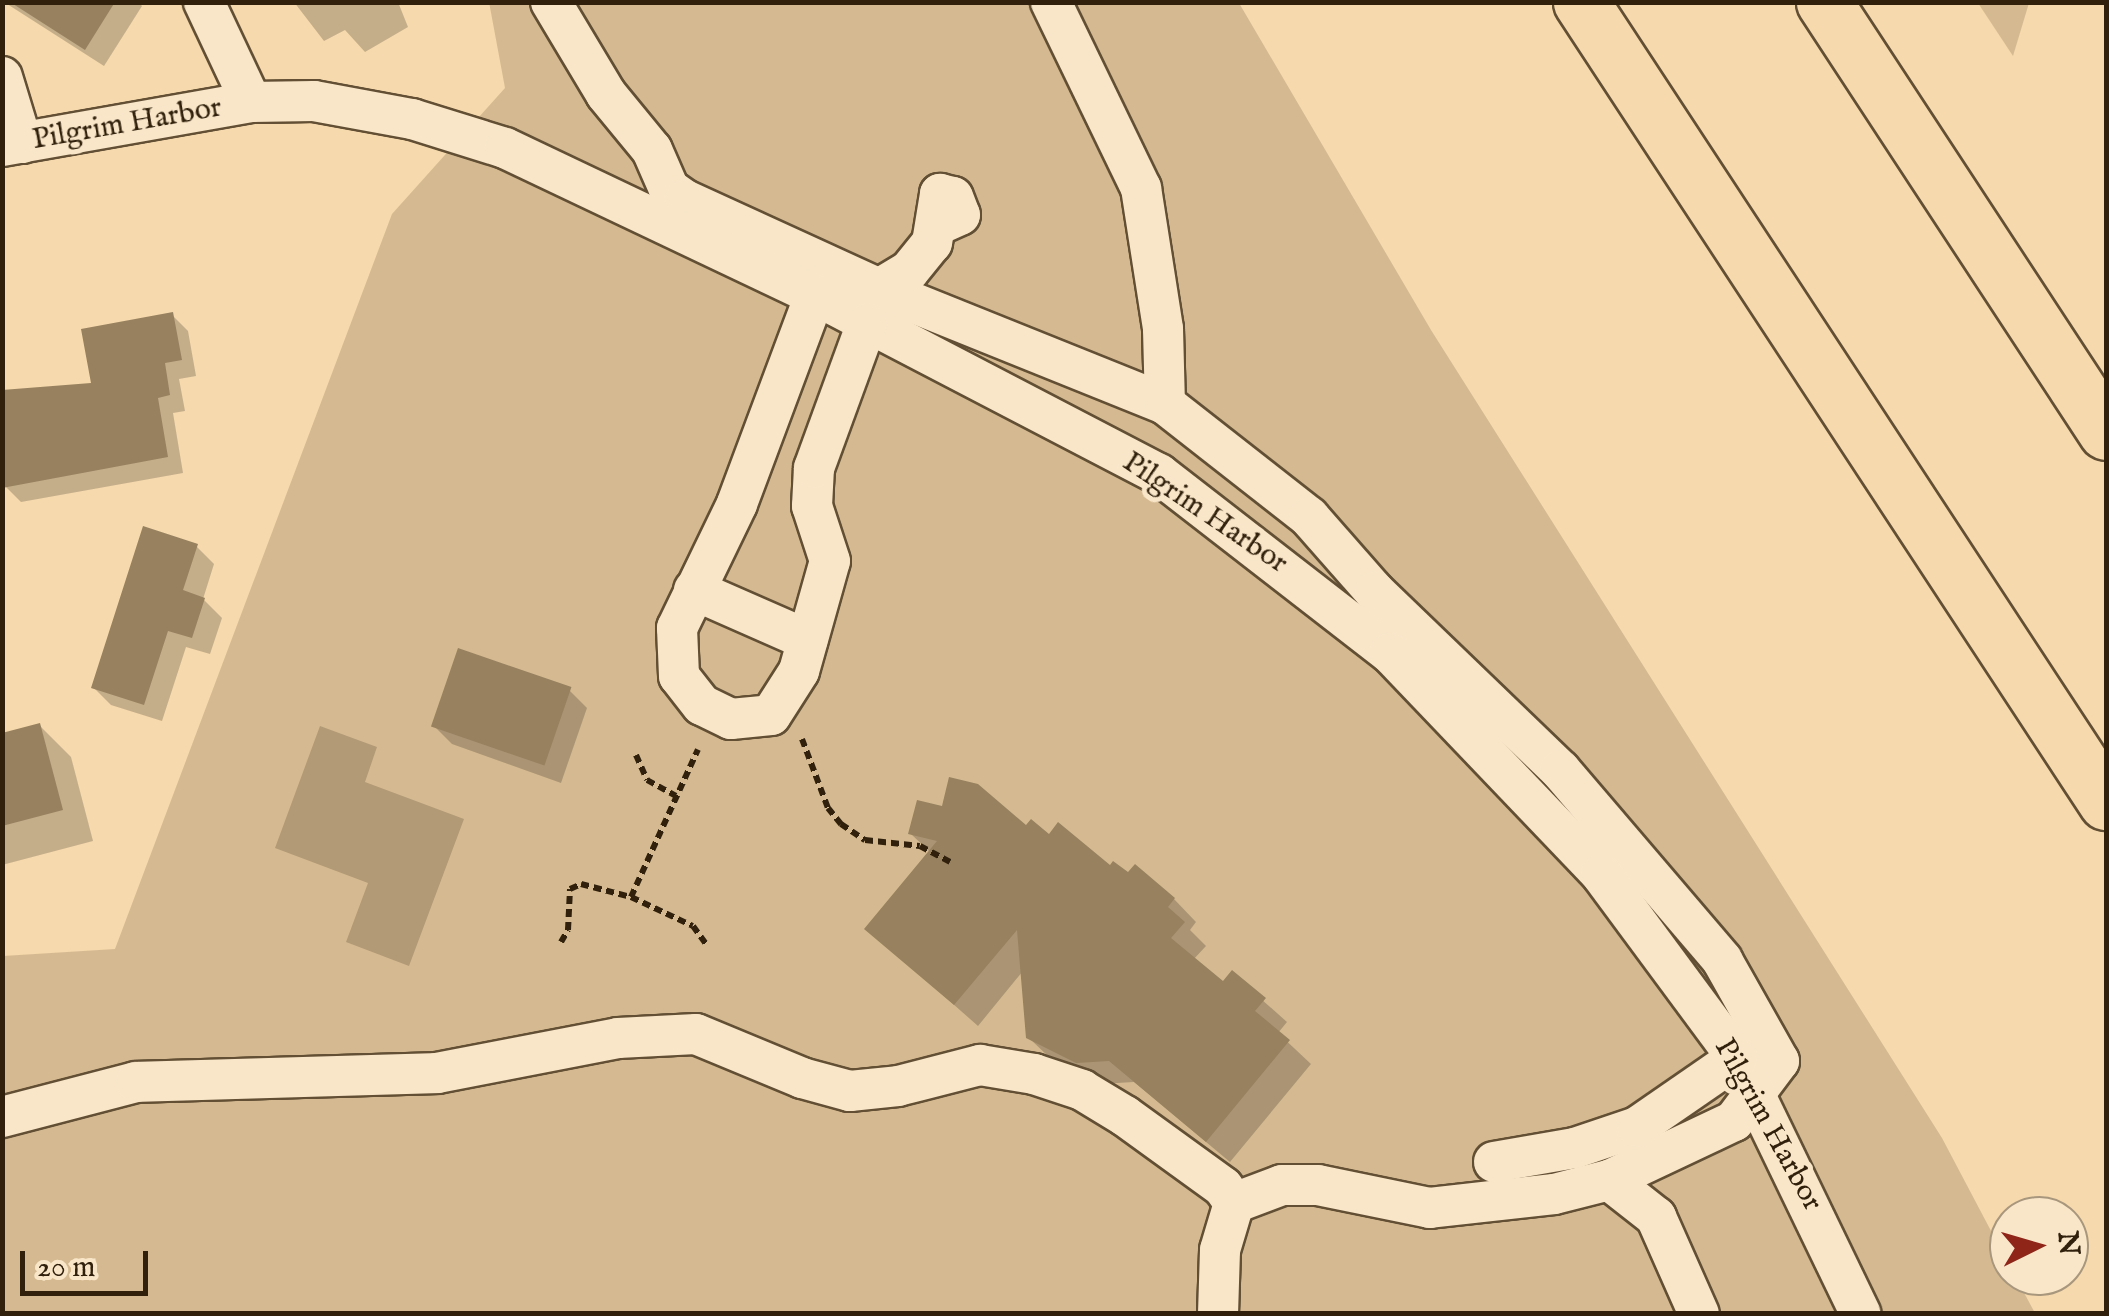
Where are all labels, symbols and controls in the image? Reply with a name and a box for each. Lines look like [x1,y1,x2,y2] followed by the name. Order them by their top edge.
[30,90,224,158] street label: Pilgrim Harbor
[1116,445,1294,581] street label: Pilgrim Harbor
[1706,1033,1830,1217] street label: Pilgrim Harbor
[1989,1196,2089,1296] north arrow
[2049,1230,2086,1257] text: N
[25,1231,152,1293] scale bar
[37,1249,96,1287] text: 20 m

